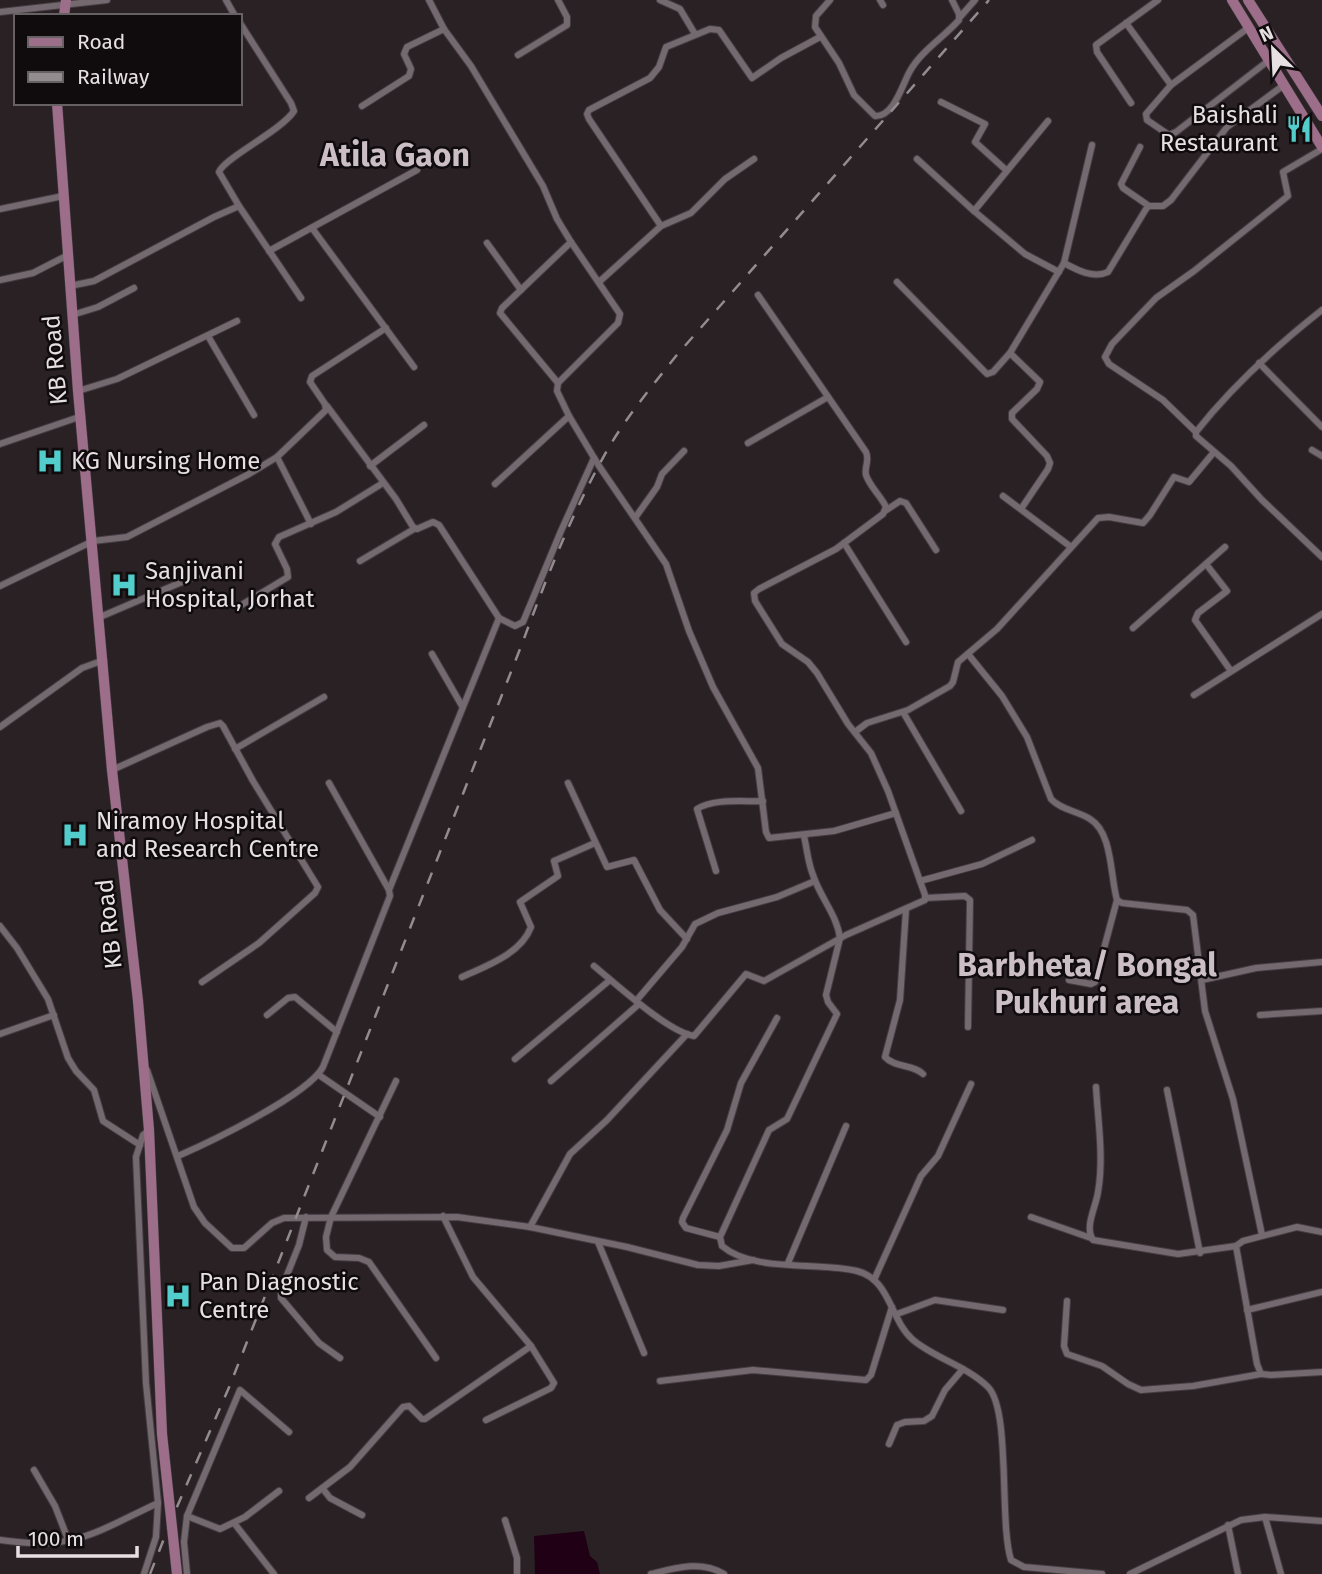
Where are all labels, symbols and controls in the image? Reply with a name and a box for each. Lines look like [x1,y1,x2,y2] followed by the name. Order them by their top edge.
[14,14,242,105] legend
[1238,14,1308,84] north arrow
[1256,21,1277,47] text: N
[77,29,125,55] text: Road
[77,64,150,90] text: Railway
[1160,101,1278,157] place label: Baishali Restaurant
[1284,114,1314,144] restaurant icon: Baishali Restaurant
[319,136,470,174] district label: Atila Gaon
[37,314,73,406] street label: KB Road
[35,446,65,476] hospital icon: KG Nursing Home
[71,447,260,475] place label: KG Nursing Home
[145,557,315,613] place label: Sanjivani Hospital, Jorhat
[109,570,139,600] hospital icon: Sanjivani Hospital, Jorhat
[96,807,319,863] place label: Niramoy Hospital and Research Centre
[60,820,90,850] hospital icon: Niramoy Hospital and Research Centre
[90,878,128,970] street label: KB Road
[957,946,1217,1021] district label: Barbheta/ Bongal Pukhuri area
[199,1268,359,1324] place label: Pan Diagnostic Centre
[163,1281,193,1311] hospital icon: Pan Diagnostic Centre
[18,1514,136,1558] scale bar
[28,1526,84,1552] text: 100 m

